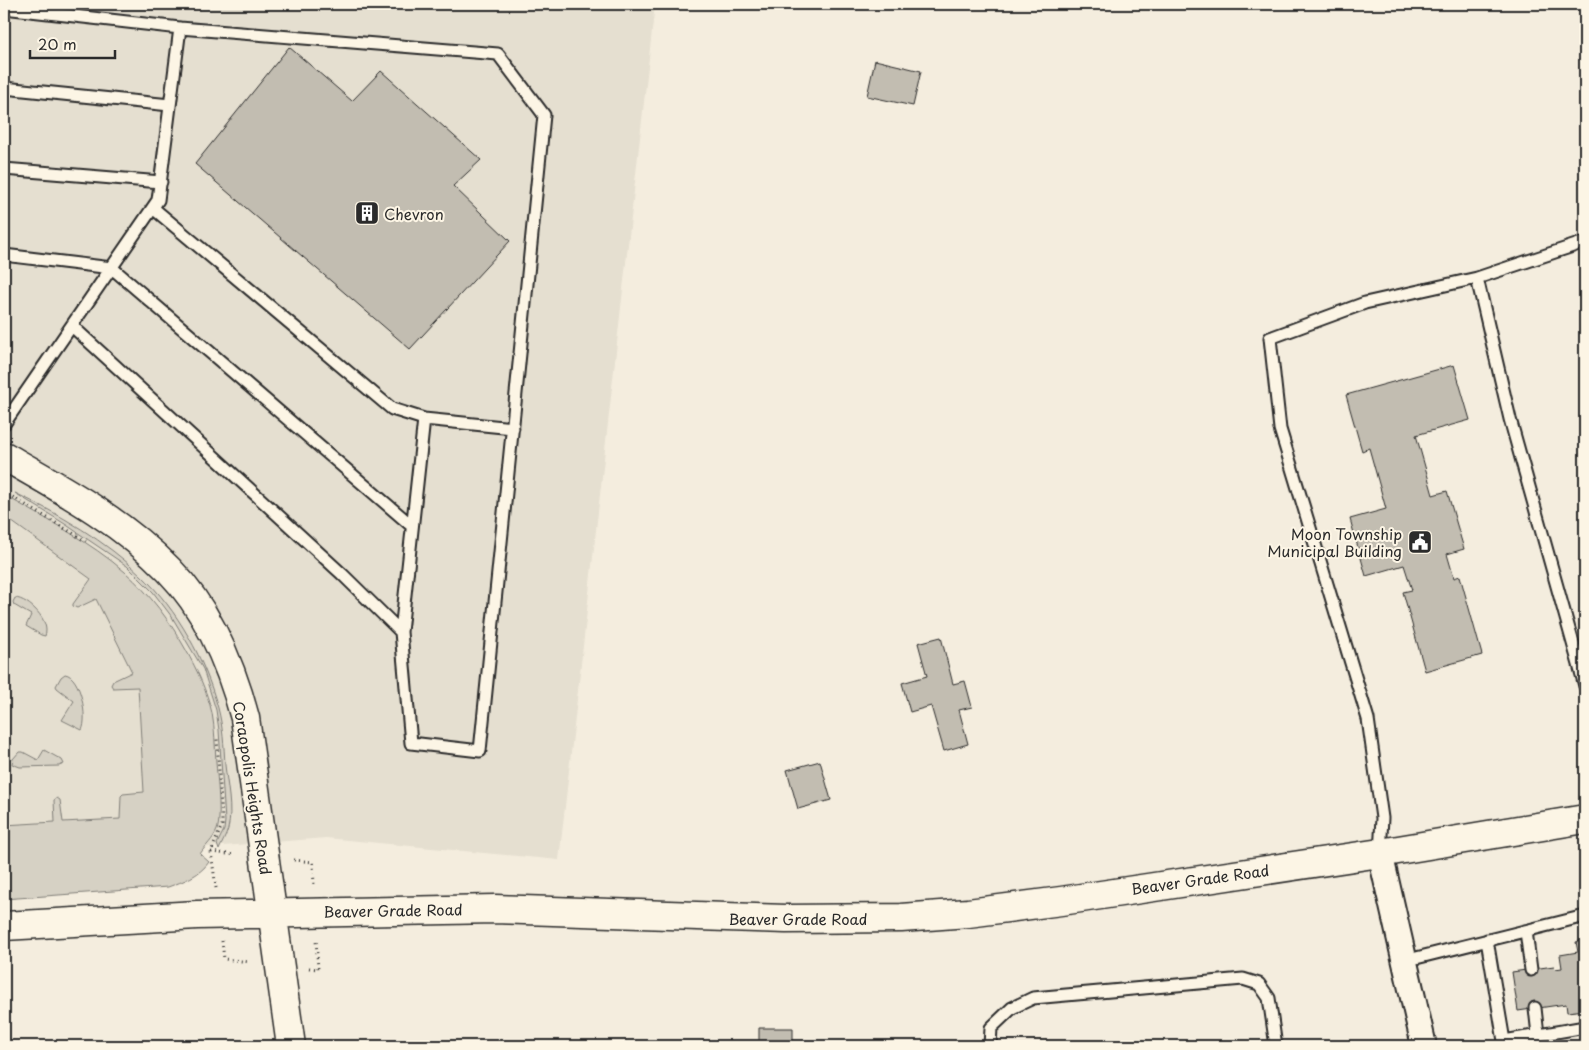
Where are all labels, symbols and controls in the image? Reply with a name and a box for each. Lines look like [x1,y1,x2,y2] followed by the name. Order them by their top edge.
[30,28,115,60] scale bar
[38,32,77,55] text: 20 m
[354,200,380,226] building icon: Chevron
[384,202,444,225] place label: Chevron
[1267,522,1402,562] place label: Moon Township Municipal Building
[1407,529,1433,555] public building icon: Moon Township Municipal Building
[228,699,278,877] street label: Coraopolis Heights Road
[1129,858,1271,900] street label: Beaver Grade Road
[323,897,463,923] street label: Beaver Grade Road
[728,907,868,930] street label: Beaver Grade Road

